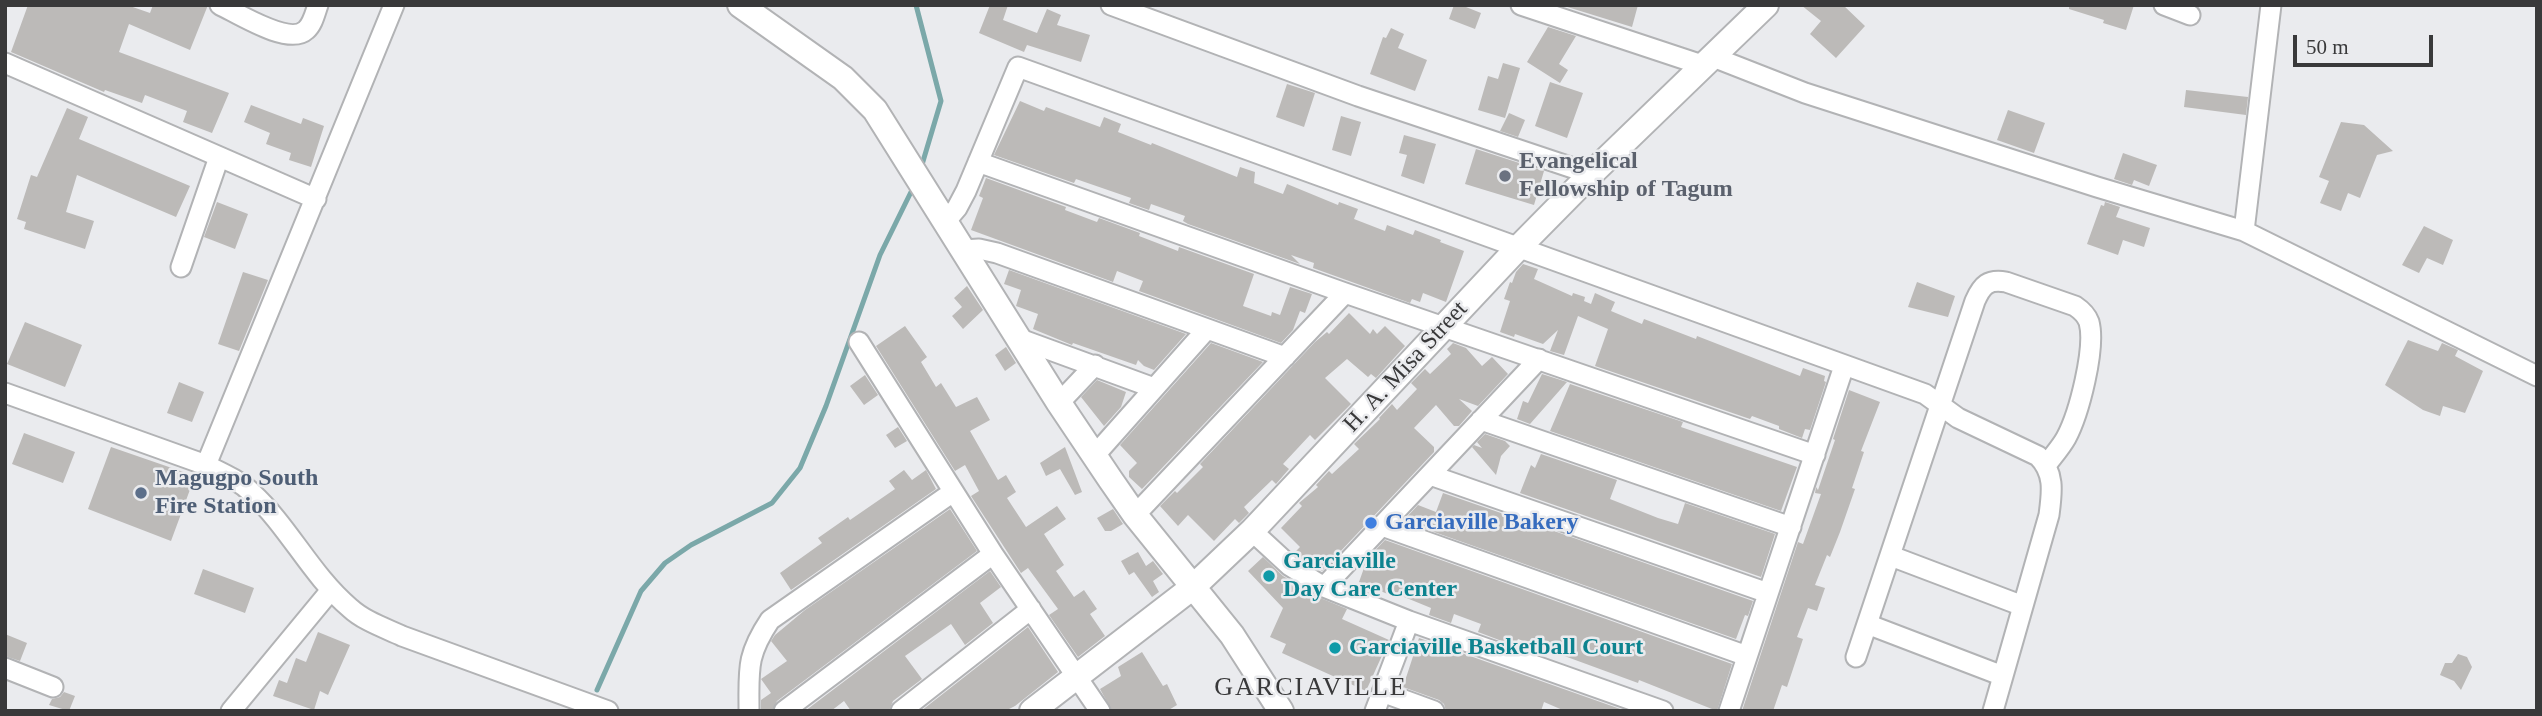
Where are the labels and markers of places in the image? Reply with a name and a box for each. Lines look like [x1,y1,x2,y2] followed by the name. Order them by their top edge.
[1519,148,1733,204] place label: Evangelical Fellowship of Tagum
[1497,168,1513,184] marker: Evangelical Fellowship of Tagum
[155,465,318,521] place label: Magugpo South Fire Station
[133,485,149,501] marker: Magugpo South Fire Station
[1385,509,1579,537] place label: Garciaville Bakery
[1363,515,1379,531] marker: Garciaville Bakery
[1283,548,1457,604] place label: Garciaville Day Care Center
[1261,568,1277,584] marker: Garciaville Day Care Center
[1349,634,1643,662] place label: Garciaville Basketball Court
[1327,640,1343,656] marker: Garciaville Basketball Court

